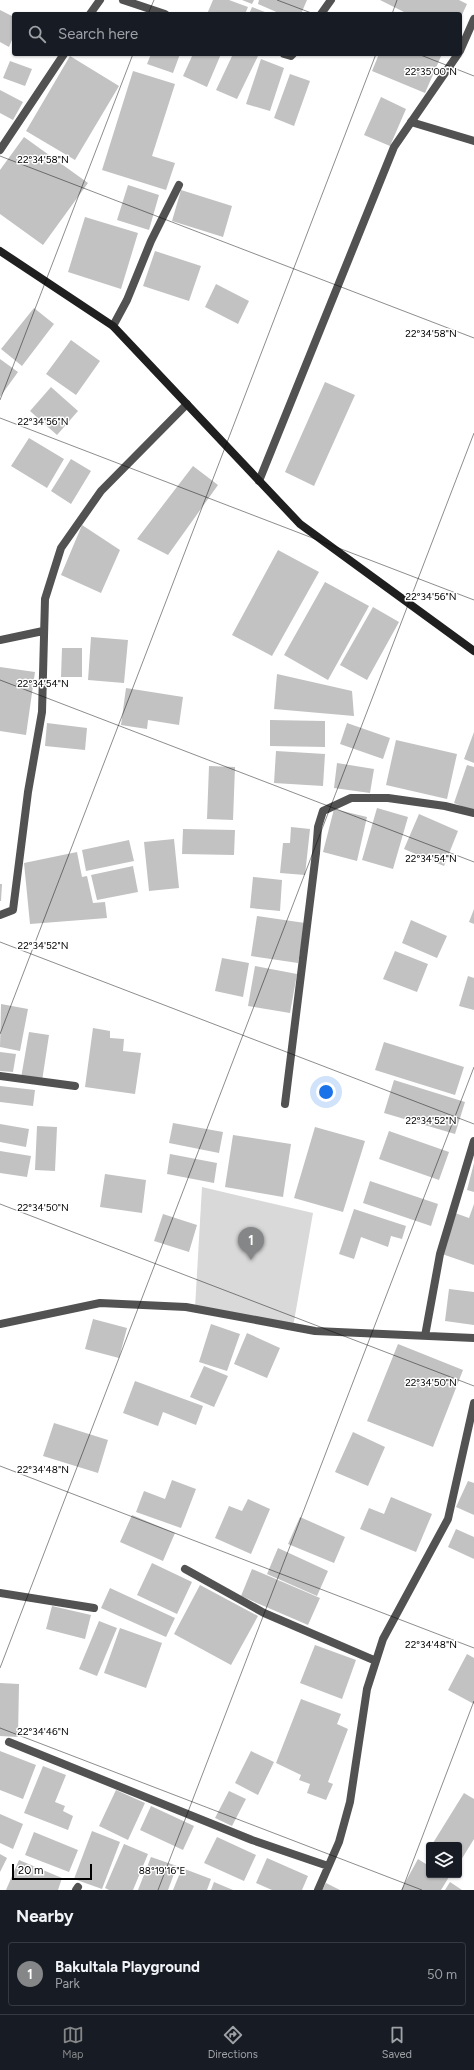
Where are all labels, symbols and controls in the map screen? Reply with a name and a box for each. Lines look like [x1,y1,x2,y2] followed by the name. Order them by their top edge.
[12,12,462,56] search box
[26,23,48,45] icon: search
[58,25,138,43] text: Search here
[405,65,457,78] text: 22°35'00"N
[17,153,69,166] text: 22°34'58"N
[405,327,457,340] text: 22°34'58"N
[18,415,68,428] text: 22°34'56"N
[406,590,456,603] text: 22°34'56"N
[17,677,69,690] text: 22°34'54"N
[405,852,457,865] text: 22°34'54"N
[18,939,68,952] text: 22°34'52"N
[316,1082,336,1102] your location
[406,1114,456,1127] text: 22°34'52"N
[17,1201,69,1214] text: 22°34'50"N
[238,1227,264,1260] pin: 1
[405,1376,457,1389] text: 22°34'50"N
[17,1463,69,1476] text: 22°34'48"N
[405,1638,457,1651] text: 22°34'48"N
[17,1725,69,1738] text: 22°34'46"N
[426,1842,462,1878] map controls
[426,1842,462,1878] button: layers
[12,1862,92,1881] scale bar
[18,1864,43,1877] text: 20 m
[139,1864,185,1877] text: 88°19'16"E
[16,1906,74,1926] text: Nearby
[55,1958,200,1976] text: Bakultala Playground
[27,1967,33,1982] text: 1
[427,1967,457,1982] text: 50 m
[55,1976,80,1991] text: Park
[62,2024,84,2061] tab: Map
[208,2024,258,2061] tab: Directions
[382,2024,412,2061] tab: Saved

